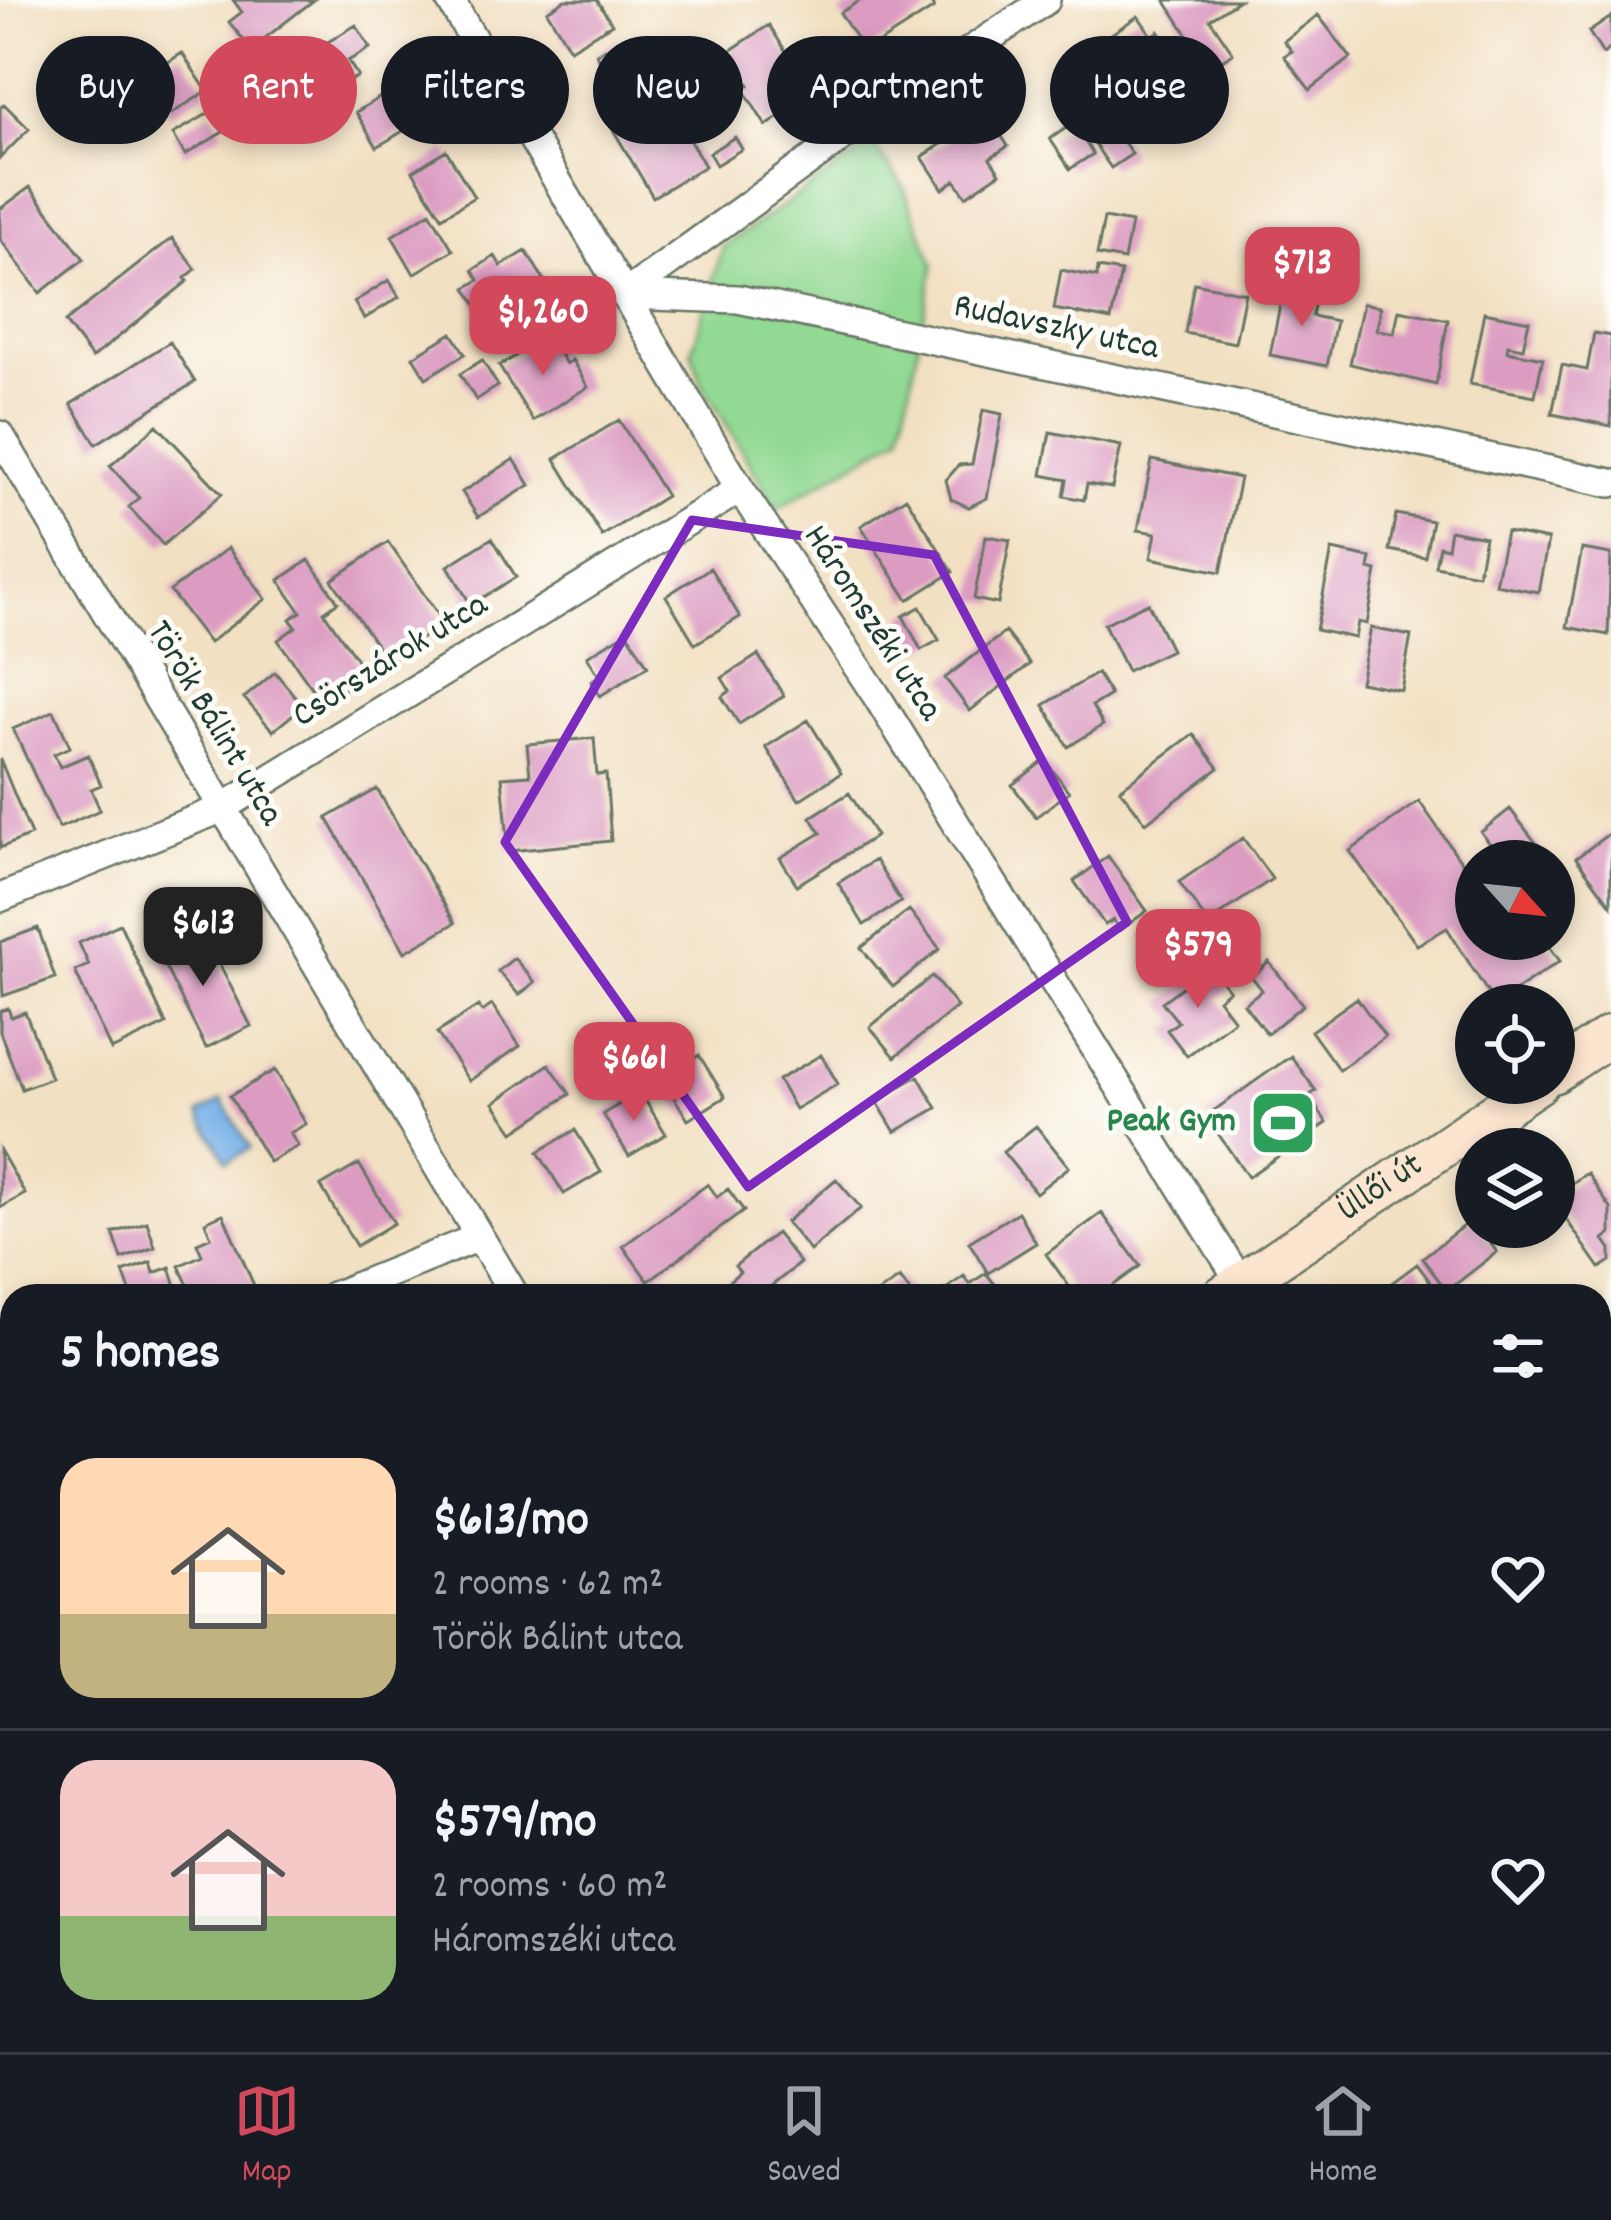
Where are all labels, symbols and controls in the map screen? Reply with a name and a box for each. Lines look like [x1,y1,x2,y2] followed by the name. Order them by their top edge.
[36,36,175,144] chip: Buy
[199,36,357,144] chip: Rent
[381,36,569,144] chip: Filters
[593,36,743,144] chip: New
[767,36,1026,144] chip: Apartment
[1050,36,1229,144] chip: House
[1231,227,1373,329] pin: $713
[1272,238,1332,293] text: $713
[445,276,641,378] pin: $1,260
[949,282,1164,376] street label: Rudavszky utca
[496,287,590,342] text: $1,260
[788,516,955,733] street label: Háromszéki utca
[283,581,500,743] street label: Csörszárok utca
[131,611,295,837] street label: Török Bálint utca
[1455,840,1575,960] north arrow
[1455,840,1575,1248] map controls
[132,887,274,989] pin: $613
[171,898,235,953] text: $613
[1127,909,1269,1011] pin: $579
[1163,920,1233,975] text: $579
[1455,984,1575,1104] button: locate
[563,1022,705,1124] pin: $661
[601,1033,667,1088] text: $661
[1248,1088,1318,1158] sports icon: Peak Gym
[1106,1097,1236,1149] place label: Peak Gym
[1455,1128,1575,1248] button: layers
[1328,1141,1435,1236] street label: Üllői út
[60,1320,220,1392] text: 5 homes
[1485,1323,1551,1389] icon: filters
[432,1487,589,1559] text: $613/mo
[156,1506,300,1650] icon: home
[1485,1545,1551,1611] icon: heart
[432,1559,663,1614] text: 2 rooms · 62 m²
[432,1614,683,1669] text: Török Bálint utca
[432,1789,597,1861] text: $579/mo
[156,1808,300,1952] icon: home
[1485,1847,1551,1913] icon: heart
[432,1861,667,1916] text: 2 rooms · 60 m²
[432,1916,675,1971] text: Háromszéki utca
[234,2078,300,2197] tab: Map
[767,2078,841,2197] tab: Saved
[1308,2078,1377,2197] tab: Home

